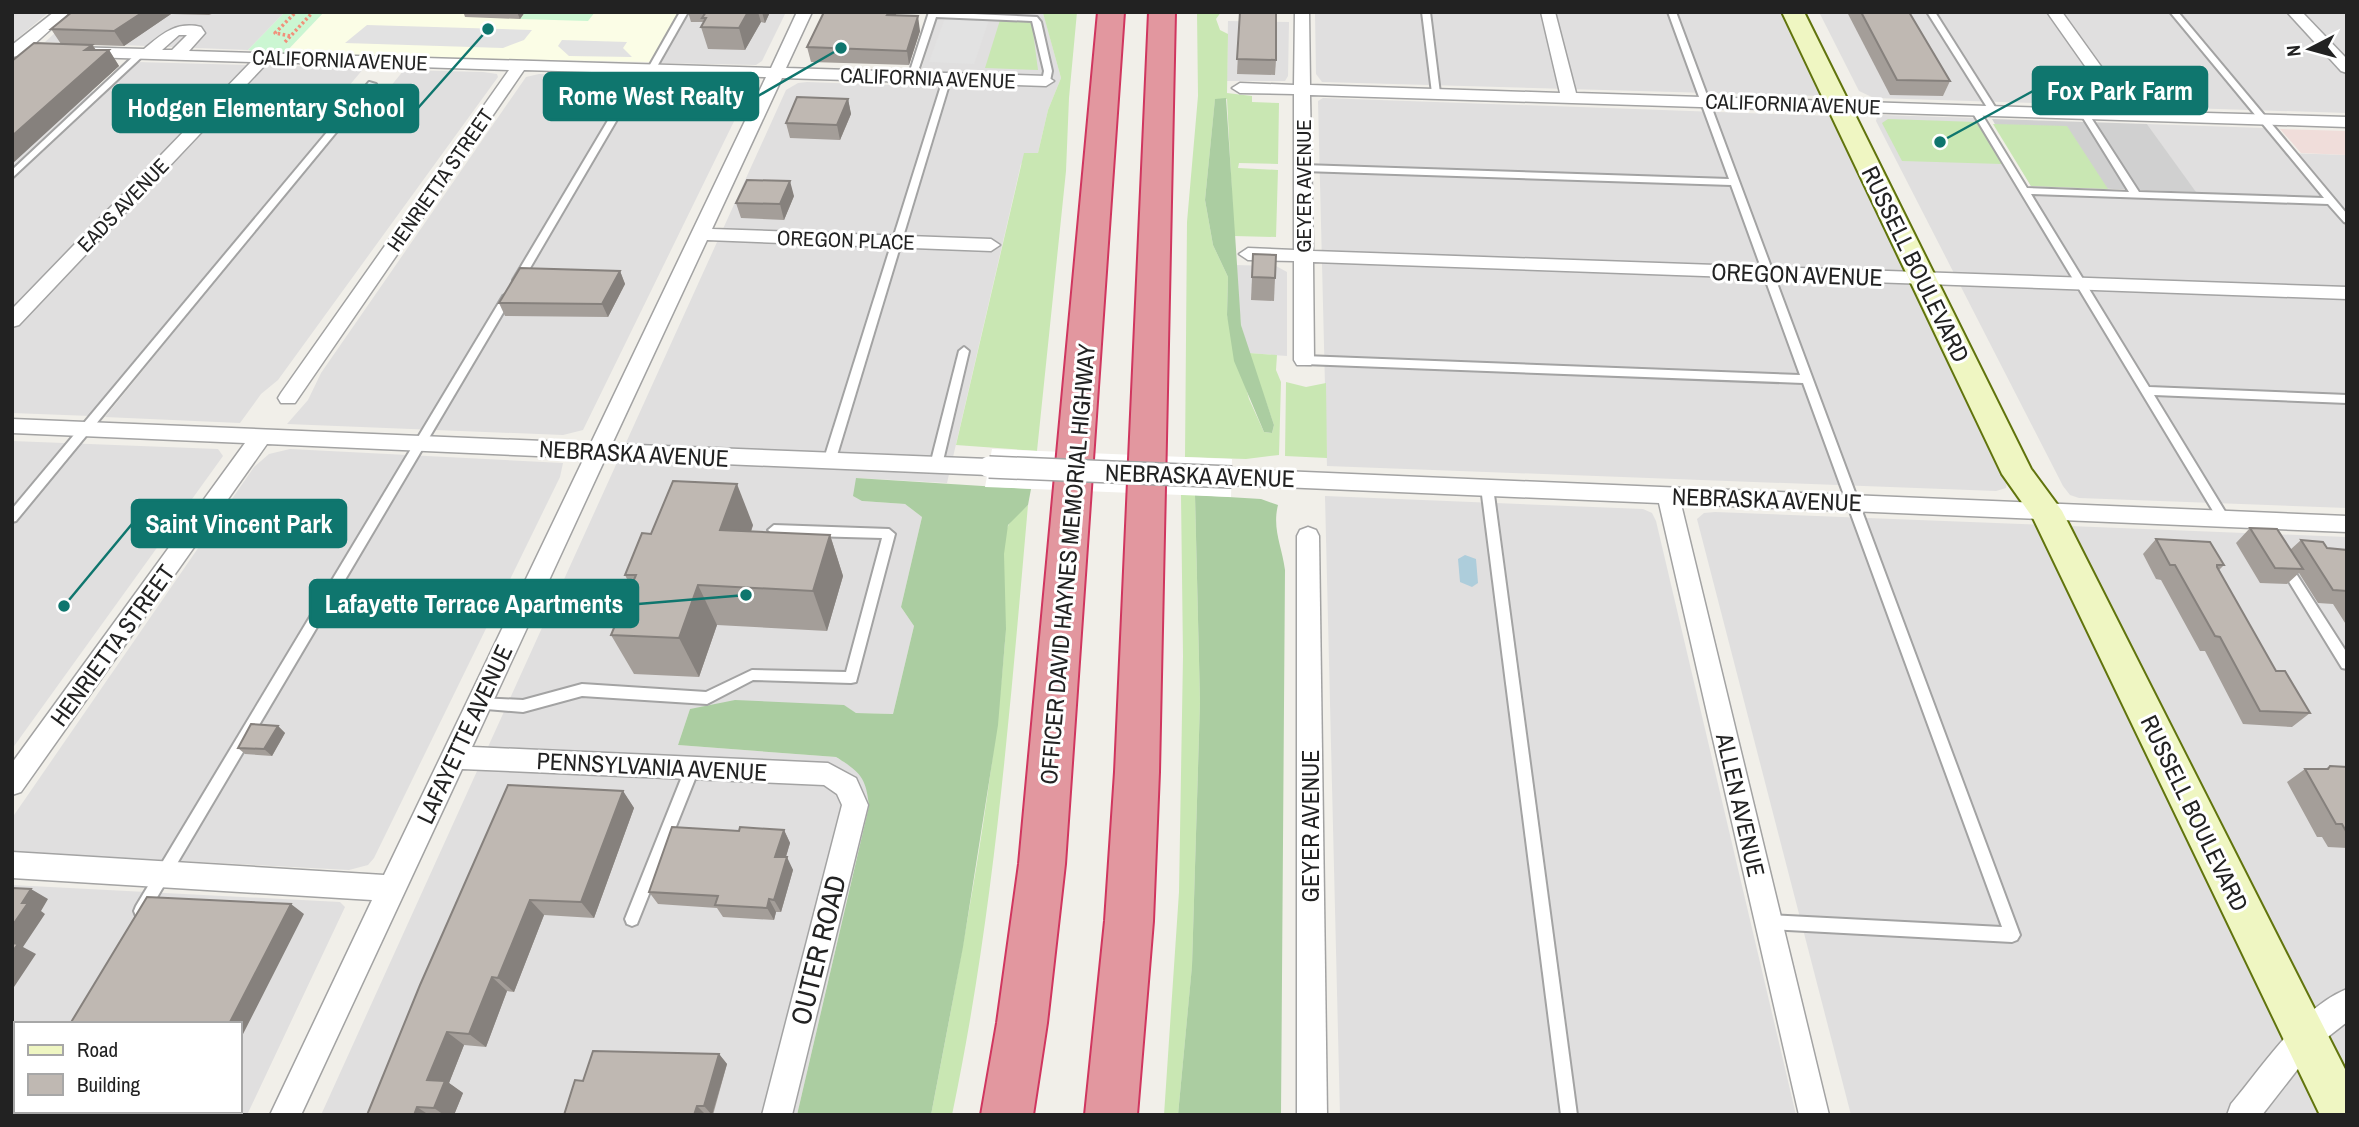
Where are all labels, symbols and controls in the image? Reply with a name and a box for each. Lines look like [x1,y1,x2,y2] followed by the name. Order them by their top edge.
[2275,14,2345,84] north arrow
[252,42,428,78] street label: CALIFORNIA AVENUE
[2280,44,2307,58] text: N
[840,60,1016,96] street label: CALIFORNIA AVENUE
[2033,67,2207,114] callout: Fox Park Farm
[544,73,758,120] callout: Rome West Realty
[2047,73,2193,108] text: Fox Park Farm
[558,78,744,113] text: Rome West Realty
[113,85,418,132] callout: Hodgen Elementary School
[1705,86,1881,122] street label: CALIFORNIA AVENUE
[127,90,405,125] text: Hodgen Elementary School
[380,102,500,257] street label: HENRIETTA STREET
[1289,119,1318,253] street label: GEYER AVENUE
[71,152,175,258] street label: EADS AVENUE
[1855,161,1977,367] street label: RUSSELL BOULEVARD
[777,223,915,257] street label: OREGON PLACE
[1711,255,1883,293] street label: OREGON AVENUE
[1032,342,1102,786] street label: OFFICER DAVID HAYNES MEMORIAL HIGHWAY
[538,432,730,474] street label: NEBRASKA AVENUE
[1105,456,1295,494] street label: NEBRASKA AVENUE
[1672,480,1862,518] street label: NEBRASKA AVENUE
[132,500,346,547] callout: Saint Vincent Park
[146,506,333,541] text: Saint Vincent Park
[43,558,181,732] street label: HENRIETTA STREET
[310,580,638,627] callout: Lafayette Terrace Apartments
[325,586,623,621] text: Lafayette Terrace Apartments
[409,639,519,829] street label: LAFAYETTE AVENUE
[2134,710,2256,916] street label: RUSSELL BOULEVARD
[1709,729,1773,880] street label: ALLEN AVENUE
[536,744,768,788] street label: PENNSYLVANIA AVENUE
[1294,750,1326,902] street label: GEYER AVENUE
[781,871,855,1029] street label: OUTER ROAD
[14,1022,242,1113] legend
[77,1035,118,1064] text: Road
[77,1070,141,1099] text: Building

